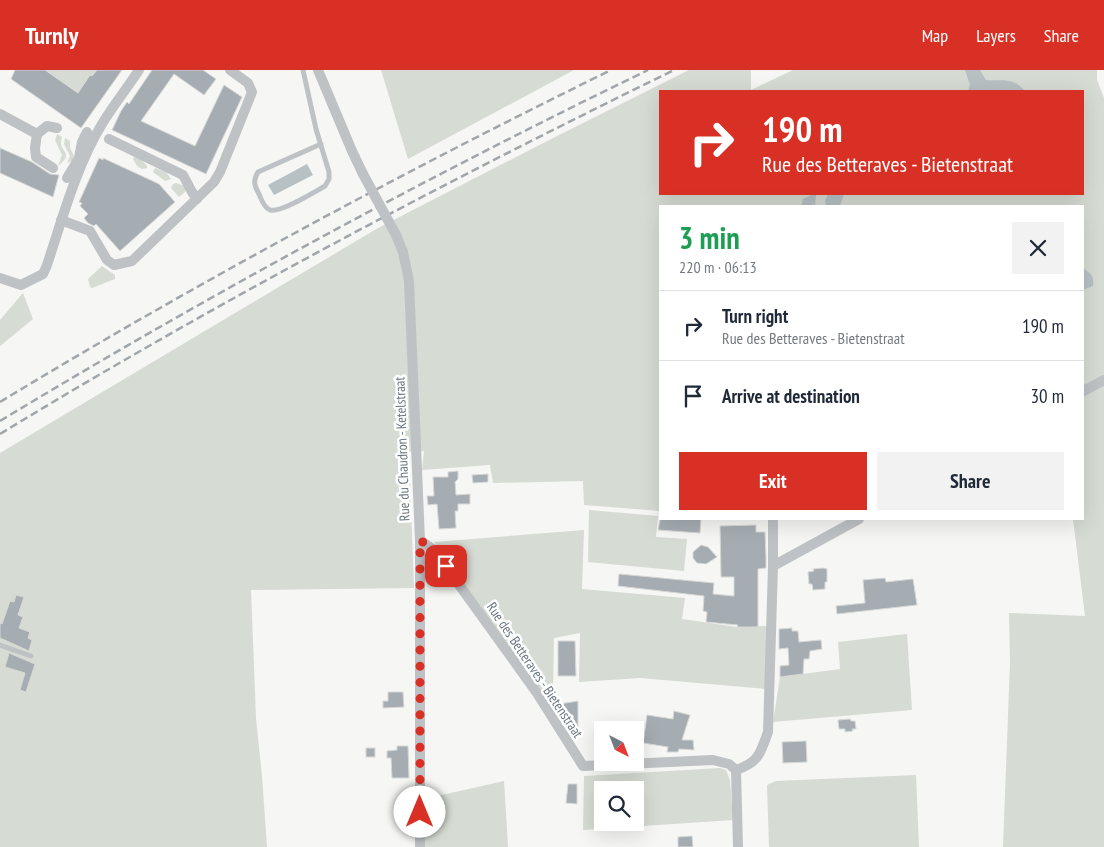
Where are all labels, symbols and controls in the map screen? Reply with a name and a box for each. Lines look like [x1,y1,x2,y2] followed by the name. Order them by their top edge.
[25,20,78,51] text: Turnly
[922,24,948,47] text: Map
[976,24,1016,47] text: Layers
[1044,24,1079,47] text: Share
[762,106,843,152] text: 190 m
[679,110,744,175] icon: right
[762,150,1013,178] text: Rue des Betteraves - Bietenstraat
[679,218,740,257] text: 3 min
[1012,222,1064,274] button: close
[679,257,757,277] text: 220 m · 06:13
[722,304,788,328] text: Turn right
[679,312,707,340] icon: right
[1022,314,1064,338] text: 190 m
[722,328,905,348] text: Rue des Betteraves - Bietenstraat
[390,376,414,521] street label: Rue du Chaudron - Ketelstraat
[679,382,707,410] icon: arrive
[722,384,860,408] text: Arrive at destination
[1031,384,1064,408] text: 30 m
[679,452,867,510] button: Exit
[877,452,1064,510] button: Share
[425,545,467,587] pin
[432,552,460,580] icon: arrive
[483,599,587,741] street label: Rue des Betteraves - Bietenstraat
[594,721,644,771] north arrow
[594,721,644,831] map controls
[594,781,644,831] button: search
[393,785,445,837] position arrow

